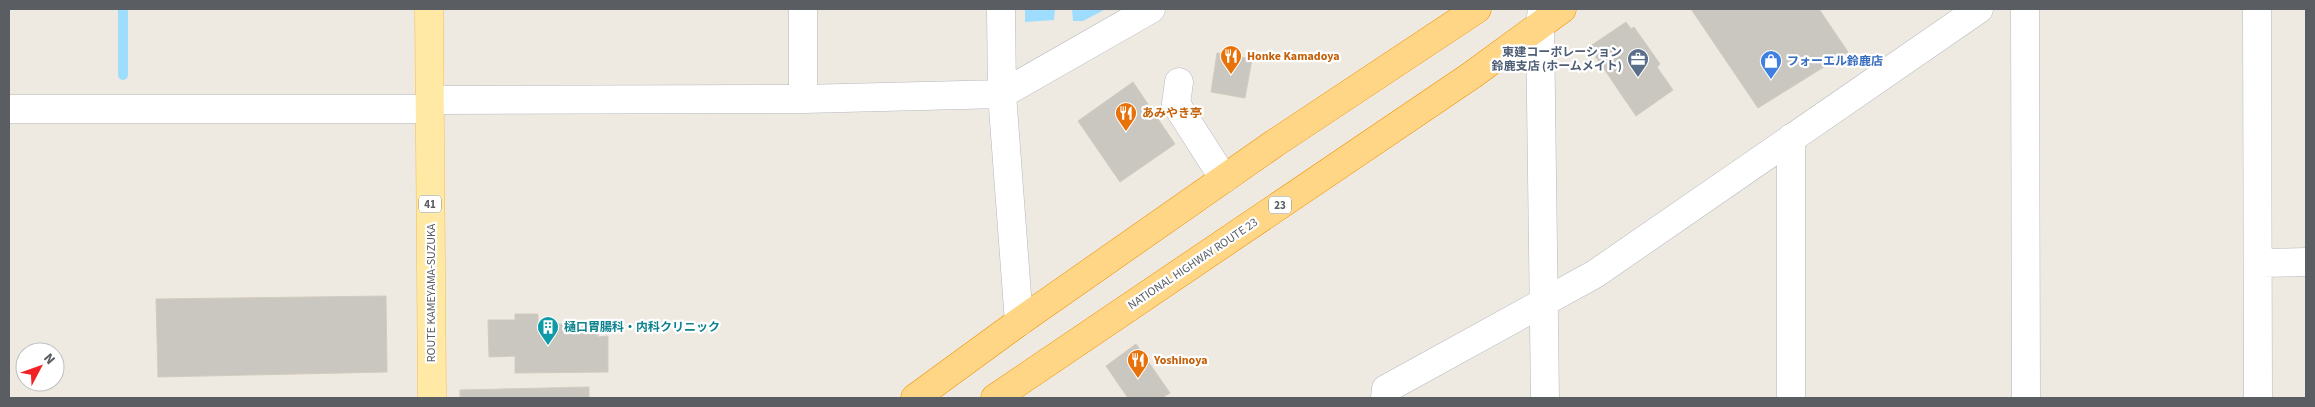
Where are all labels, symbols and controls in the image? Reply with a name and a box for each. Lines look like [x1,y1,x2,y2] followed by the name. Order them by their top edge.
[1219,44,1243,75] restaurant icon: Honke Kamadoya
[1491,44,1622,75] place label: 東建コーポレーション 鈴鹿支店 (ホームメイト)
[1626,47,1650,78] office icon: 東建コーポレーション 鈴鹿支店 (ホームメイト)
[1247,48,1340,65] place label: Honke Kamadoya
[1759,49,1783,80] shop icon: フォーエル鈴鹿店
[1787,53,1883,70] place label: フォーエル鈴鹿店
[1114,101,1138,132] restaurant icon: あみやき亭
[1142,105,1202,122] place label: あみやき亭
[419,195,441,212] road number: 41
[1269,196,1291,214] road number: 23
[1125,214,1261,314] street label: NATIONAL HIGHWAY ROUTE 23
[423,223,440,362] street label: ROUTE KAMEYAMA-SUZUKA
[536,315,560,346] building icon: 樋口胃腸科・内科クリニック
[564,319,720,336] place label: 樋口胃腸科・内科クリニック
[15,342,65,392] north arrow
[1126,348,1150,379] restaurant icon: Yoshinoya
[38,349,60,369] text: N
[1153,352,1208,369] place label: Yoshinoya

